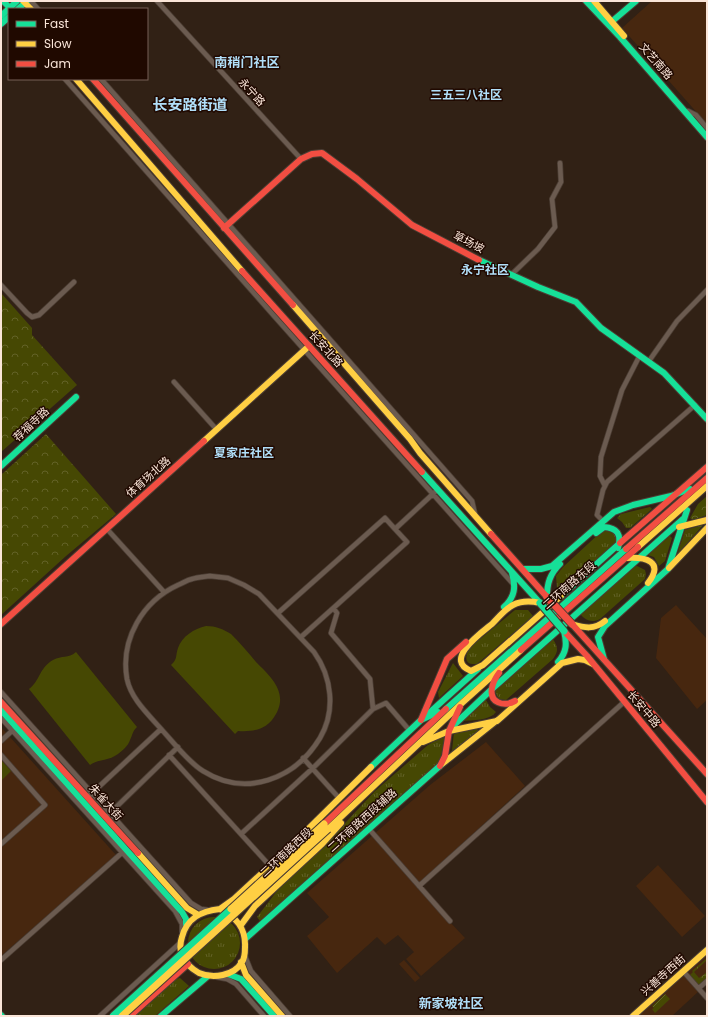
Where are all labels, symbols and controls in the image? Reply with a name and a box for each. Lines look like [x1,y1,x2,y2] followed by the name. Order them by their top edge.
[8,8,148,80] legend
[44,15,69,32] text: Fast
[44,35,72,52] text: Slow
[636,39,676,83] street label: 文艺南路
[214,53,280,72] district label: 南稍门社区
[44,55,71,72] text: Jam
[235,74,269,110] street label: 永宁路
[430,86,502,103] district label: 三五三八社区
[152,94,228,115] district label: 长安路街道
[451,227,487,257] street label: 草场坡
[461,261,509,278] district label: 永宁社区
[305,327,347,371] street label: 长安北路
[9,403,53,445] street label: 荐福寺路
[214,444,274,461] district label: 夏家庄社区
[122,453,174,501] street label: 体育场北路
[539,557,599,613] street label: 二环南路东段
[624,687,664,731] street label: 长安中路
[85,780,127,824] street label: 朱雀大街
[324,785,400,855] street label: 二环南路西段辅路
[256,824,316,880] street label: 二环南路西段
[637,951,689,999] street label: 兴善寺西街
[418,994,484,1013] district label: 新家坡社区

